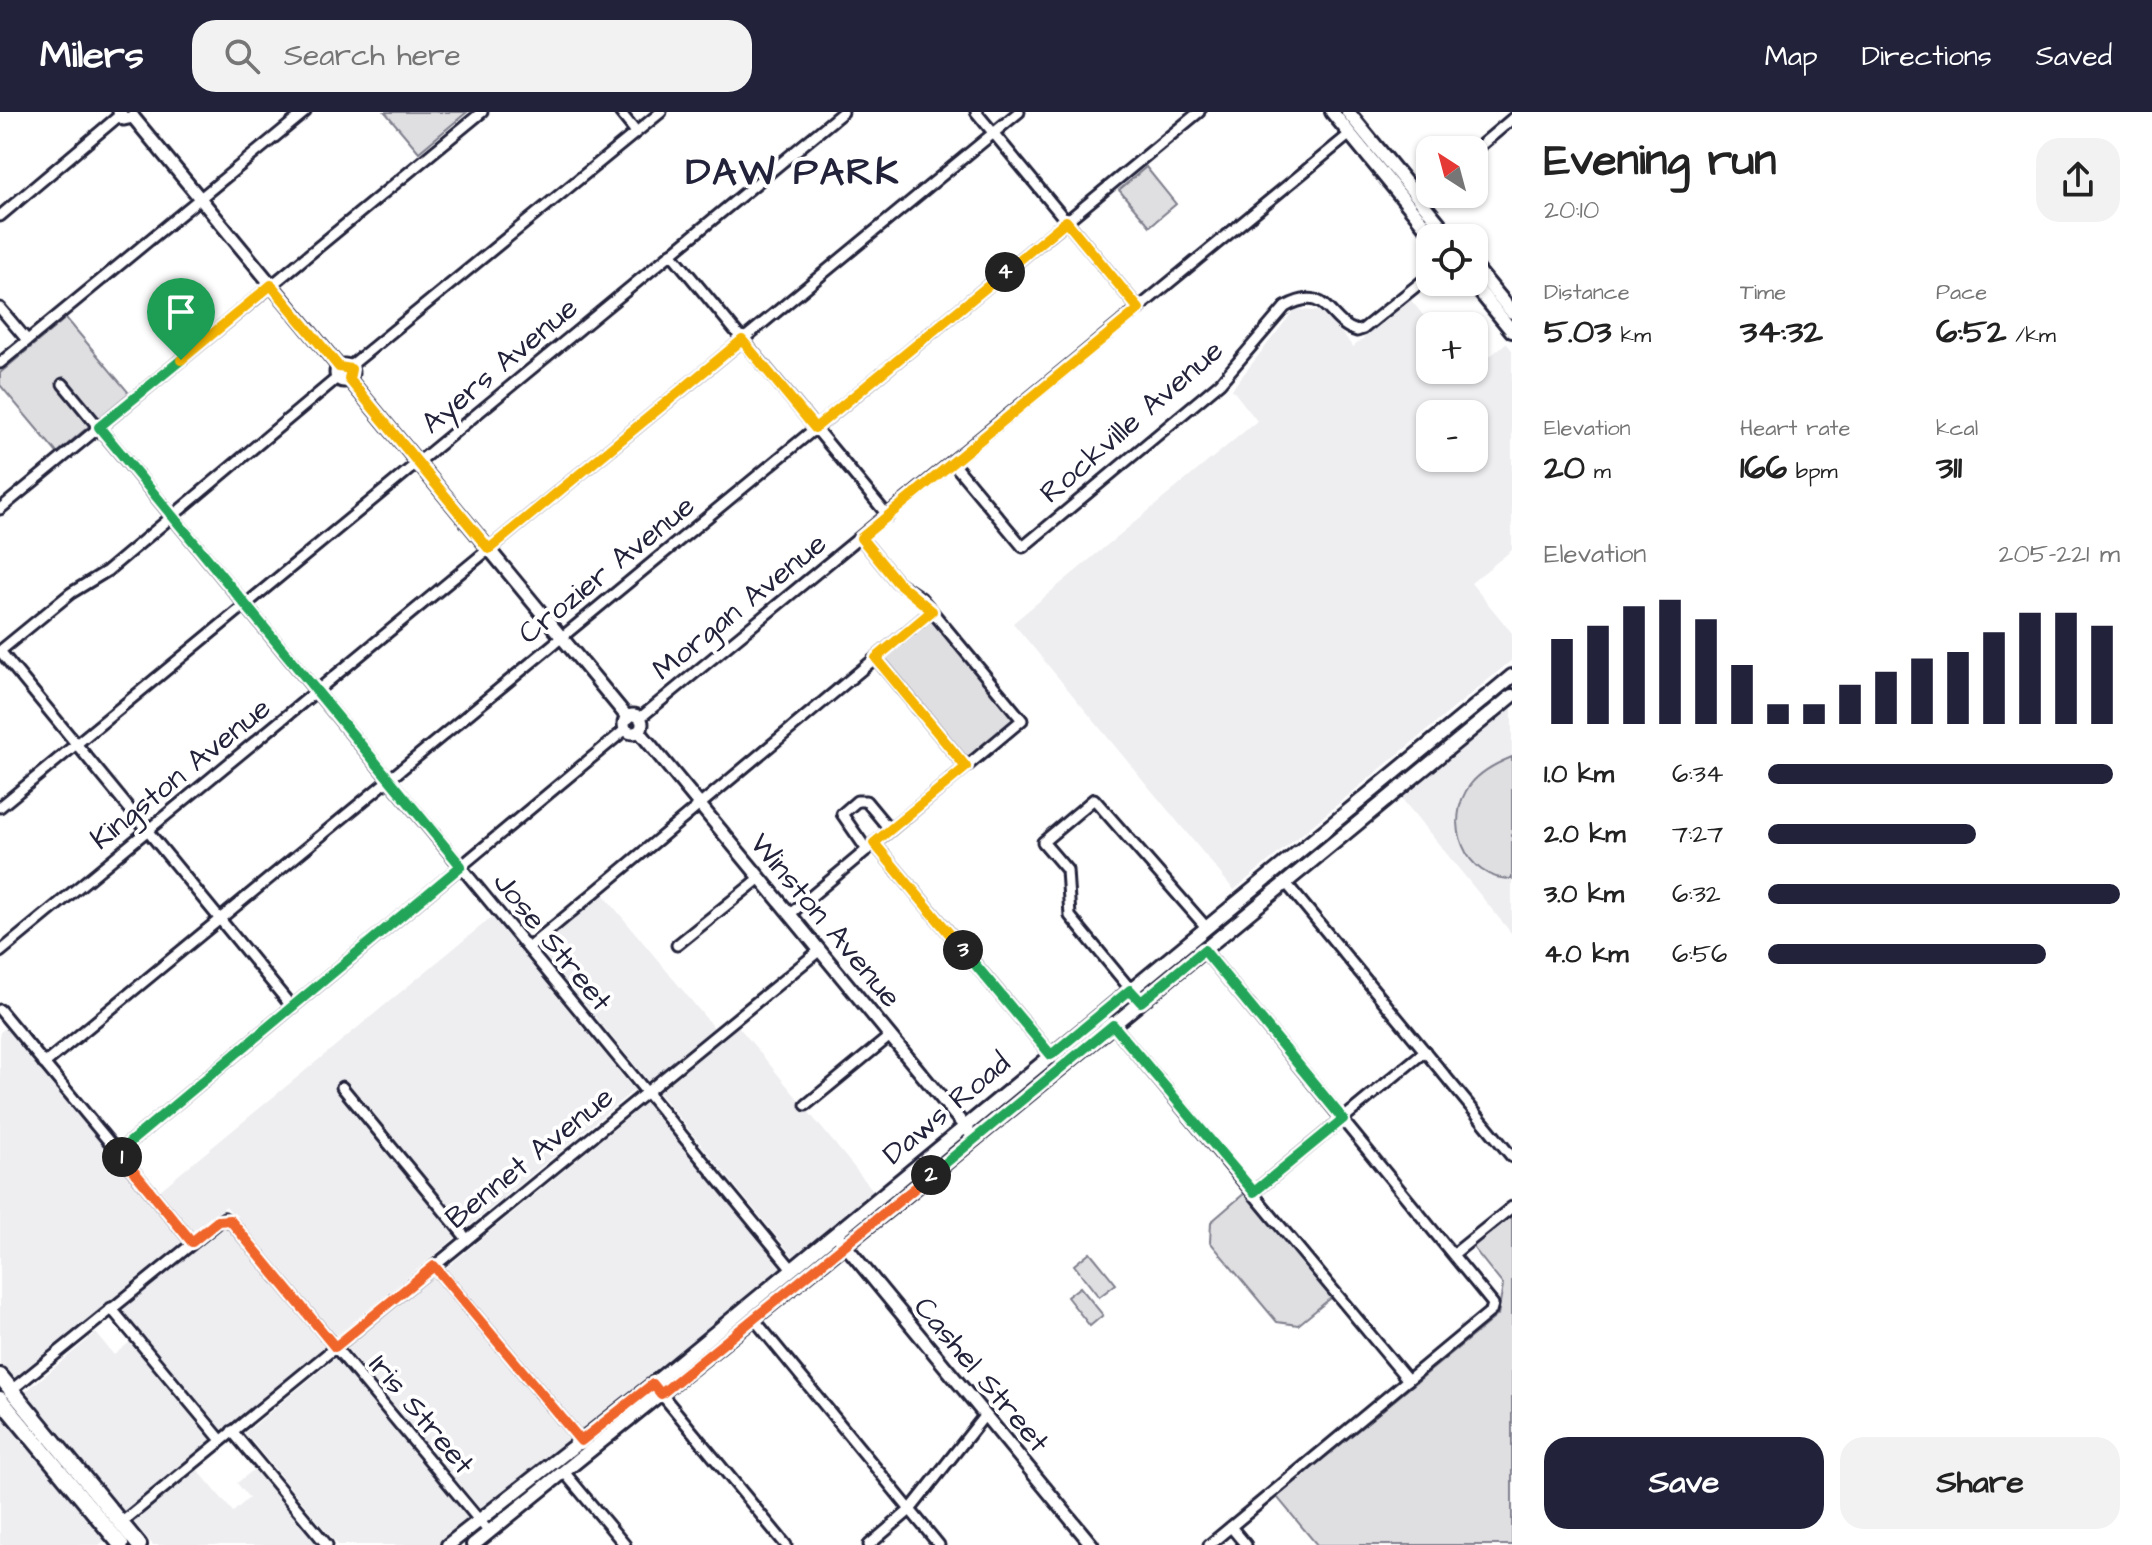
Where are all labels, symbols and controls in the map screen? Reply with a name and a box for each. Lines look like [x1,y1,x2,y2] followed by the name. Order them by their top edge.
[192,20,752,92] search box
[40,30,144,82] text: Milers
[220,34,264,78] icon: search
[284,35,461,77] text: Search here
[1765,37,1818,76] text: Map
[1862,37,1992,76] text: Directions
[2036,37,2112,76] text: Saved
[1544,131,1776,192] text: Evening run
[1416,136,1488,208] north arrow
[1416,136,1488,472] map controls
[2036,138,2120,222] button: share
[686,147,900,199] district label: DAW PARK
[1544,192,1599,228] text: 20:10
[1416,224,1488,296] button: locate
[985,252,1025,292] pin: 4
[998,256,1012,287] text: 4
[1544,277,1630,308] text: Distance
[1740,277,1786,308] text: Time
[1936,277,1987,308] text: Pace
[147,278,215,360] pin
[412,288,588,445] street label: Ayers Avenue
[159,290,203,334] icon: arrive
[1544,308,1612,356] text: 5.03
[1740,308,1823,356] text: 34:32
[1936,308,2007,356] text: 6:52
[1416,312,1488,384] button: +
[1612,320,1651,351] text: km
[2007,320,2056,351] text: /km
[1031,330,1233,513] street label: Rockville Avenue
[1416,400,1488,472] button: −
[1544,413,1631,444] text: Elevation
[1740,413,1850,444] text: Heart rate
[1936,413,1978,444] text: kcal
[1544,444,1585,492] text: 20
[1740,444,1787,492] text: 166
[1936,444,1962,492] text: 311
[1585,456,1611,487] text: m
[1787,456,1838,487] text: bpm
[509,485,704,654] street label: Crozier Avenue
[643,523,836,691] street label: Morgan Avenue
[1544,536,1646,572] text: Elevation
[1999,536,2120,572] text: 205–221 m
[81,688,281,861] street label: Kingston Avenue
[1544,756,1614,792] text: 1.0 km
[1672,756,1724,792] text: 6:34
[1544,816,1626,852] text: 2.0 km
[1672,816,1723,852] text: 7:27
[740,824,911,1017] street label: Winston Avenue
[483,863,622,1020] street label: Jose Street
[1544,876,1624,912] text: 3.0 km
[1672,876,1721,912] text: 6:32
[943,930,983,970] pin: 3
[957,934,969,965] text: 3
[1544,936,1628,972] text: 4.0 km
[1672,936,1727,972] text: 6:56
[874,1043,1019,1175] street label: Daws Road
[437,1077,623,1239] street label: Bennet Avenue
[102,1137,142,1177] pin: 1
[121,1141,123,1172] text: 1
[911,1155,951,1195] pin: 2
[925,1159,937,1190] text: 2
[903,1288,1059,1462] street label: Cashel Street
[358,1346,484,1484] street label: Iris Street
[1544,1437,1824,1529] button: Save
[1840,1437,2120,1529] button: Share

